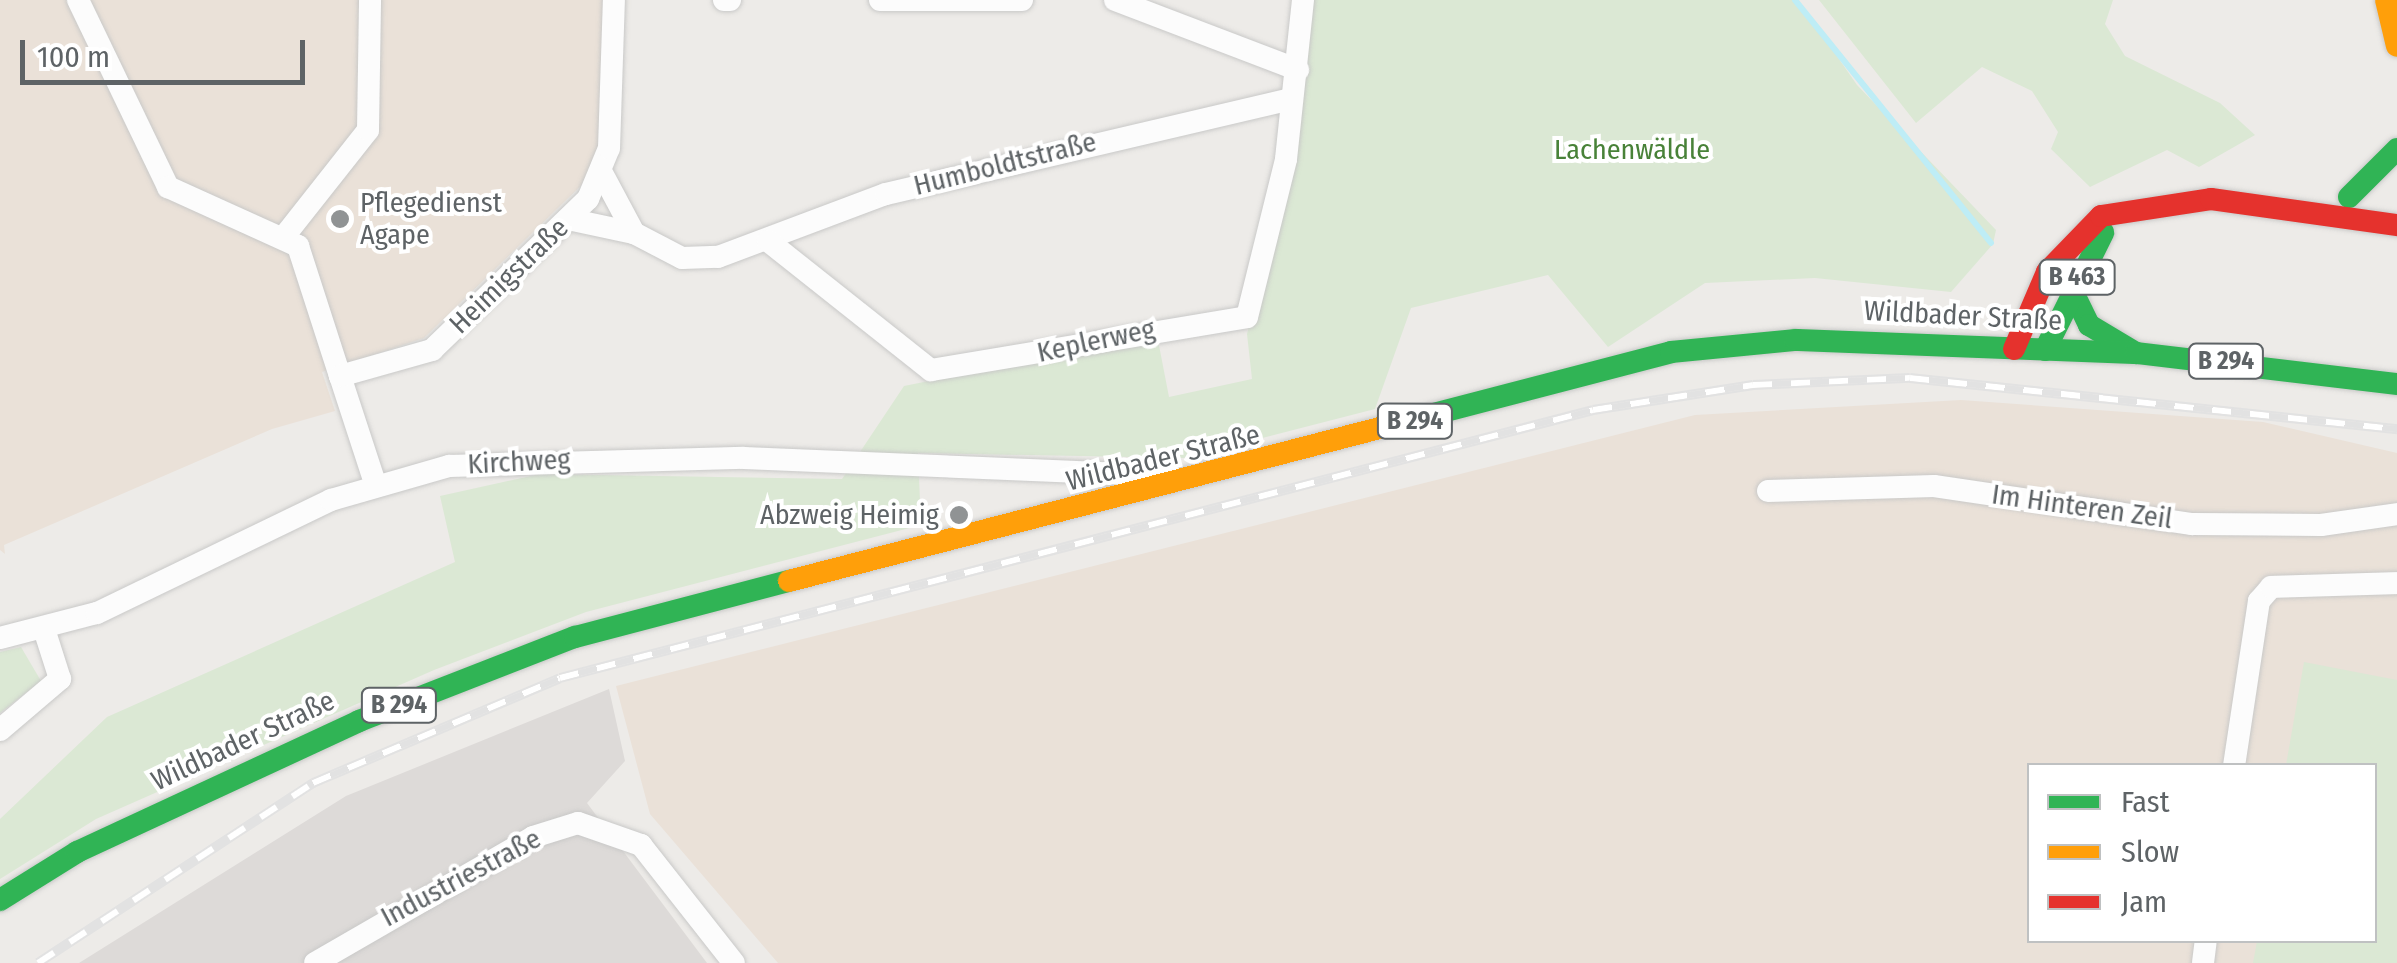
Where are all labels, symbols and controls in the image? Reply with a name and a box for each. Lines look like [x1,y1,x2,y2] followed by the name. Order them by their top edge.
[25,20,310,82] scale bar
[37,39,110,75] text: 100 m
[910,125,1100,203] street label: Humboldtstraße
[1554,133,1710,167] park label: Lachenwäldle
[360,186,502,252] place label: Pflegedienst Agape
[329,208,351,230] marker: Pflegedienst Agape
[443,211,575,341] street label: Heimigstraße
[2037,257,2117,297] road number: B 463
[1863,294,2063,338] street label: Wildbader Straße
[1034,312,1158,370] street label: Keplerweg
[2186,341,2266,381] road number: B 294
[1375,401,1455,441] road number: B 294
[1063,418,1263,498] street label: Wildbader Straße
[467,443,571,481] street label: Kirchweg
[1990,478,2174,536] street label: Im Hinteren Zeil
[760,498,939,532] place label: Abzweig Heimig
[948,504,970,526] marker: Abzweig Heimig
[146,684,340,798] street label: Wildbader Straße
[359,685,439,725] road number: B 294
[2027,763,2377,943] legend
[2121,784,2169,820] text: Fast
[375,822,547,934] street label: Industriestraße
[2121,834,2179,870] text: Slow
[2121,884,2167,920] text: Jam

